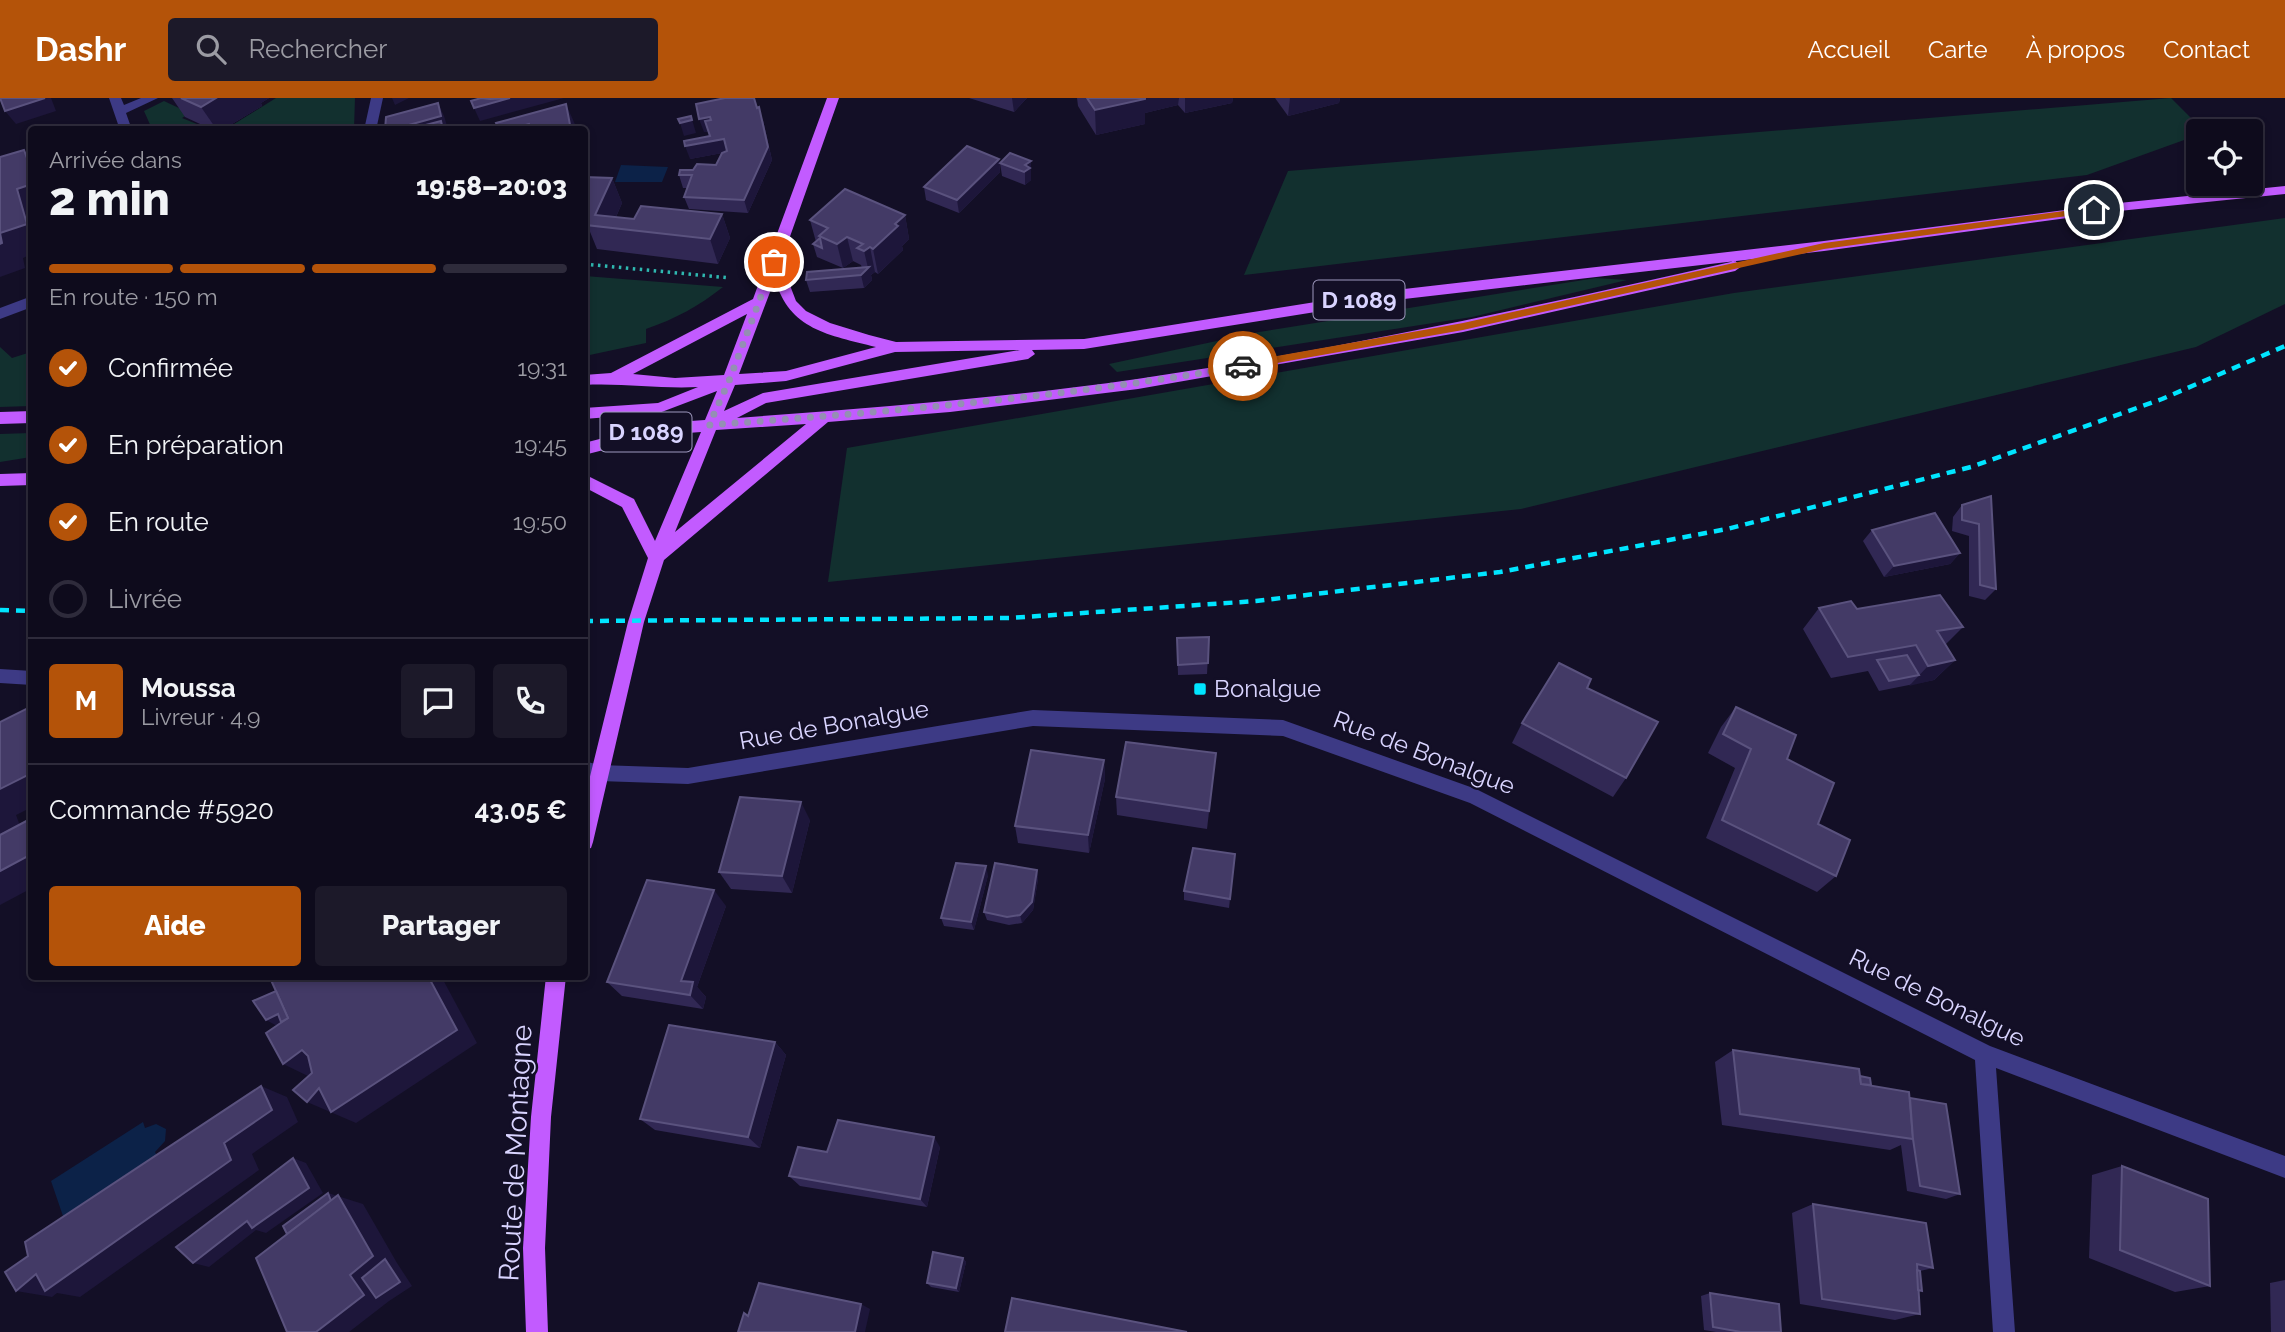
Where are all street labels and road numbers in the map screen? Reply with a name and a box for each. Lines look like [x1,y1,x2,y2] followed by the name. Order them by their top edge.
[1314,280,1404,320] road number: D 1089
[600,412,692,452] road number: D 1089
[737,694,931,755] street label: Rue de Bonalgue
[1329,705,1519,800] street label: Rue de Bonalgue
[1845,942,2030,1053] street label: Rue de Bonalgue
[492,1024,539,1282] street label: Route de Montagne

